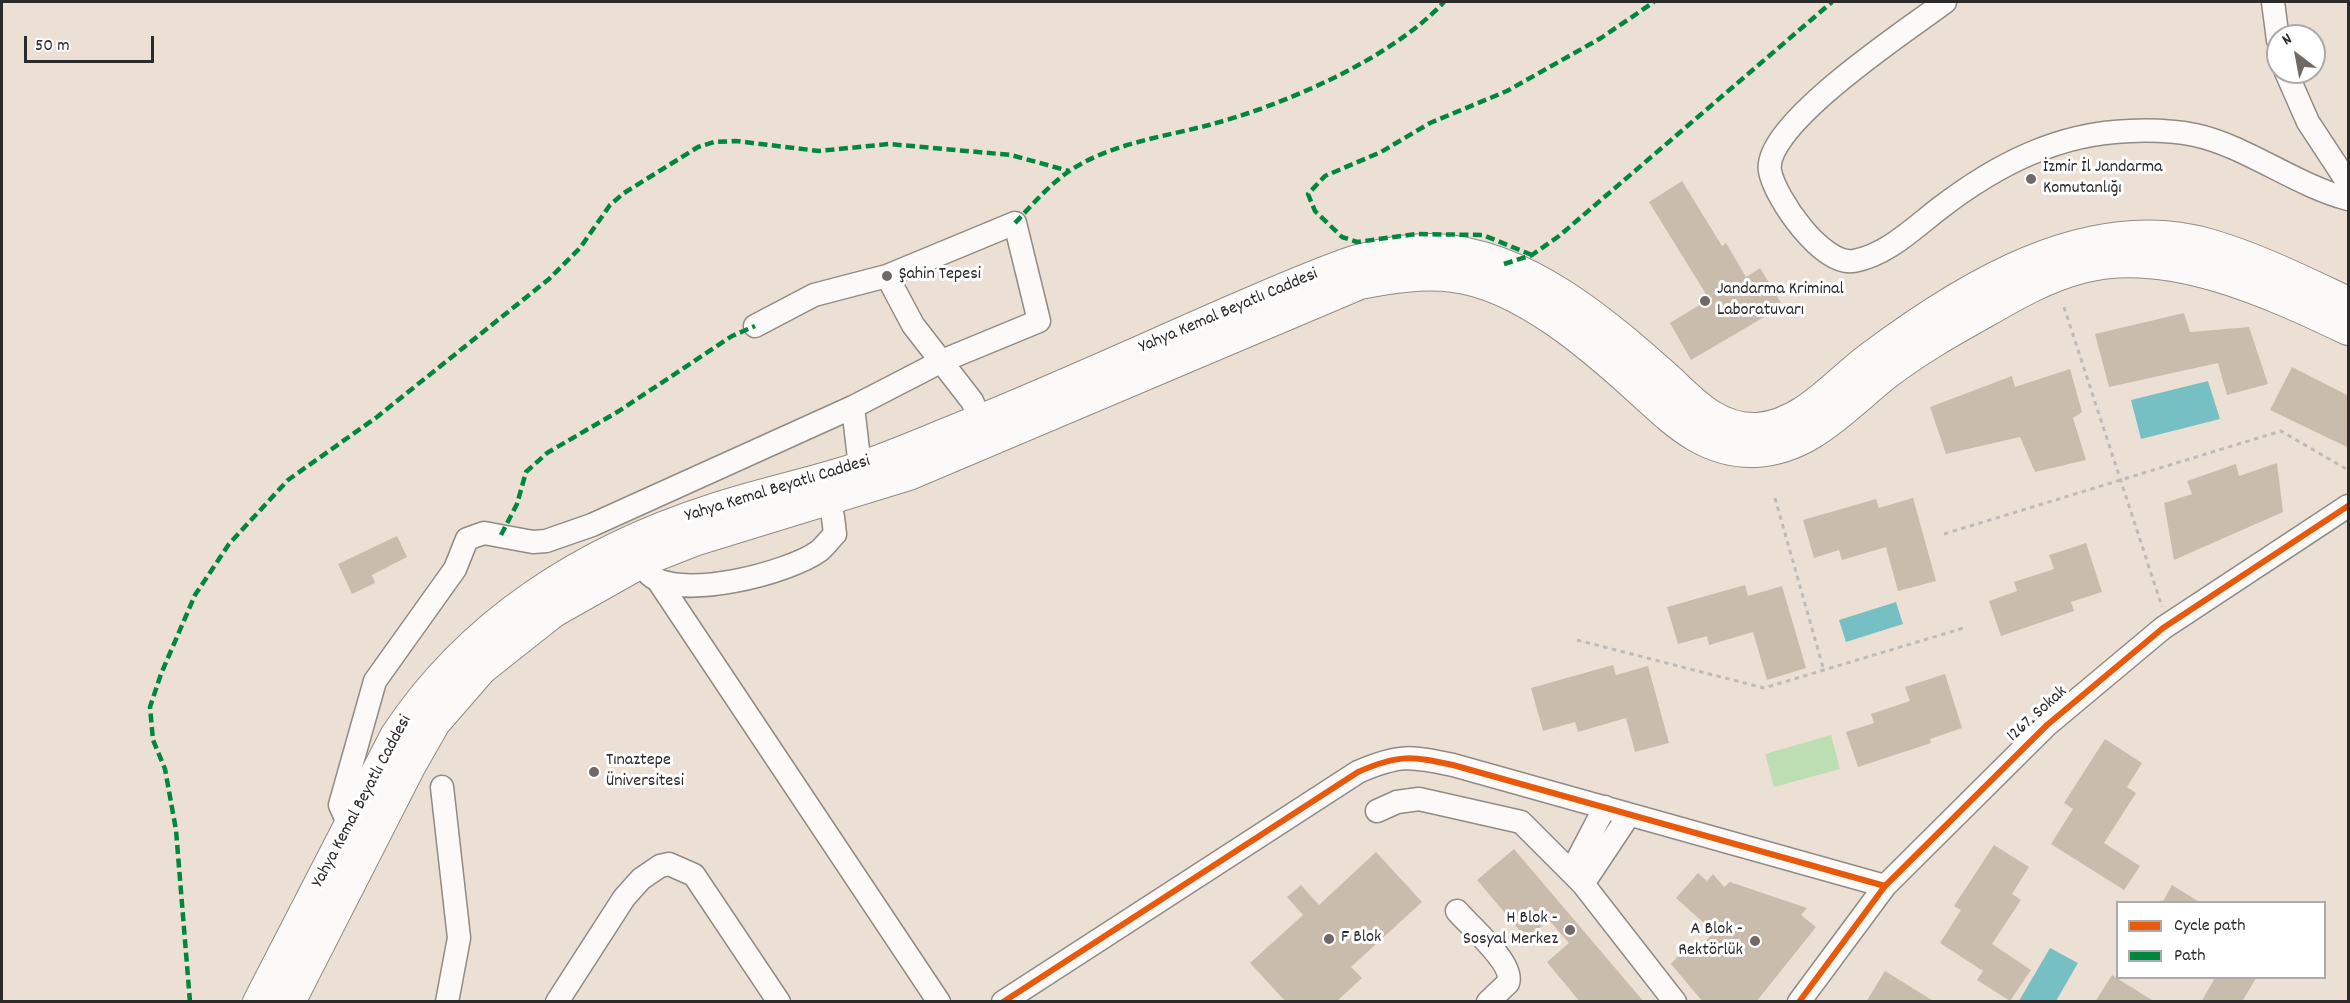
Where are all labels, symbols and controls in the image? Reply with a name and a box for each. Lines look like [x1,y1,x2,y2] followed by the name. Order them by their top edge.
[27,24,158,62] scale bar
[2266,24,2326,84] north arrow
[2278,28,2297,52] text: N
[35,34,70,59] text: 50 m
[2043,158,2162,201] place label: İzmir İl Jandarma Komutanlığı
[2024,172,2038,186] marker: İzmir İl Jandarma Komutanlığı
[899,265,981,287] place label: Şahin Tepesi
[1136,265,1322,359] street label: Yahya Kemal Beyatlı Caddesi
[880,269,894,283] marker: Şahin Tepesi
[1717,280,1844,322] place label: Jandarma Kriminal Laboratuvarı
[1698,294,1712,308] marker: Jandarma Kriminal Laboratuvarı
[683,452,873,528] street label: Yahya Kemal Beyatlı Caddesi
[2003,682,2073,748] street label: 1267. Sokak
[308,712,418,892] street label: Yahya Kemal Beyatlı Caddesi
[606,751,684,794] place label: Tınaztepe Üniversitesi
[587,765,601,779] marker: Tınaztepe Üniversitesi
[2116,901,2326,979] legend
[1463,909,1558,952] place label: H Blok - Sosyal Merkez
[2174,914,2245,939] text: Cycle path
[1678,920,1743,962] place label: A Blok - Rektörlük
[1563,923,1577,937] marker: H Blok - Sosyal Merkez
[1341,928,1381,950] place label: F Blok
[1322,932,1336,946] marker: F Blok
[1748,934,1762,948] marker: A Blok - Rektörlük
[2174,944,2206,969] text: Path

